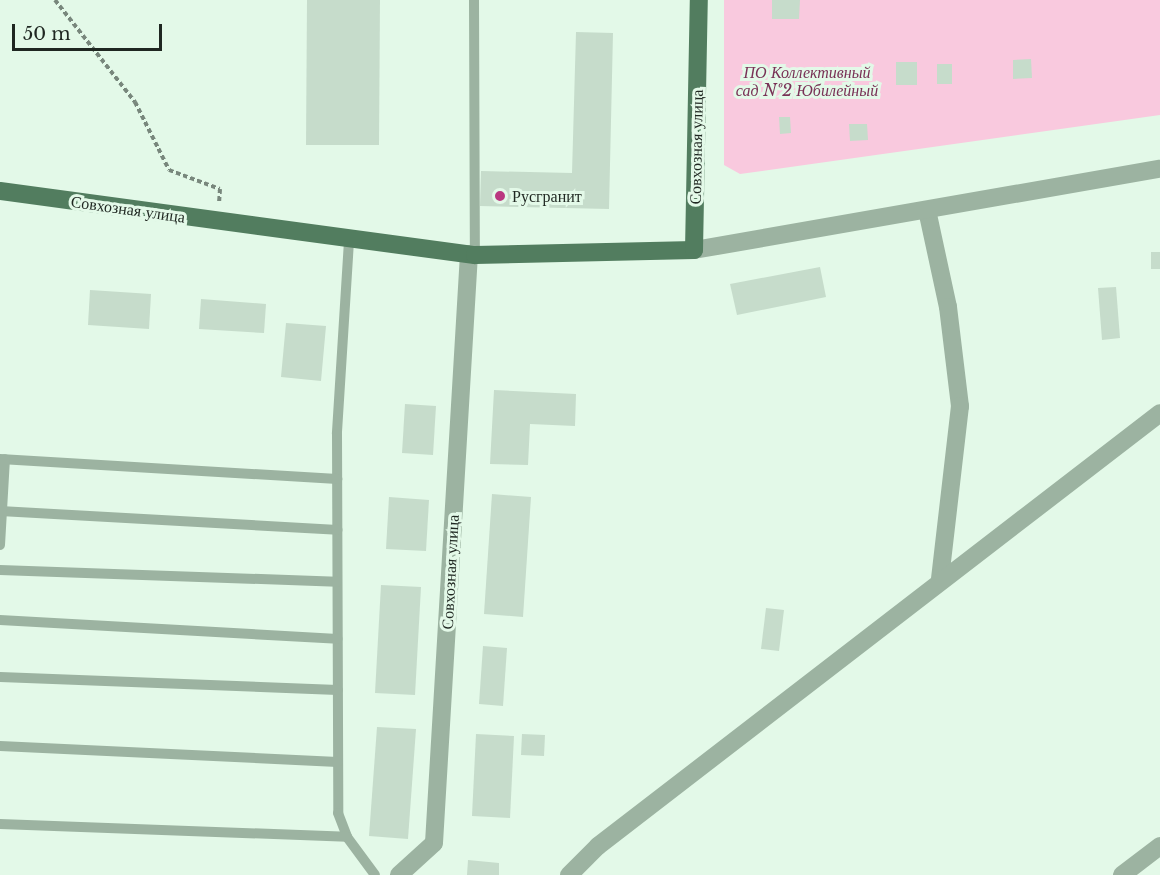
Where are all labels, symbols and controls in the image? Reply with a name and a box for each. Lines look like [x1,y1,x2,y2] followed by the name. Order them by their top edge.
[15,12,165,50] scale bar
[23,23,71,45] text: 50 m
[736,62,878,100] park label: ПО Коллективный сад №2 Юбилейный
[685,89,707,205] street label: Совхозная улица
[512,186,582,206] place label: Русгранит
[493,189,507,203] marker: Русгранит
[70,191,186,227] street label: Совхозная улица
[437,514,463,630] street label: Совхозная улица

